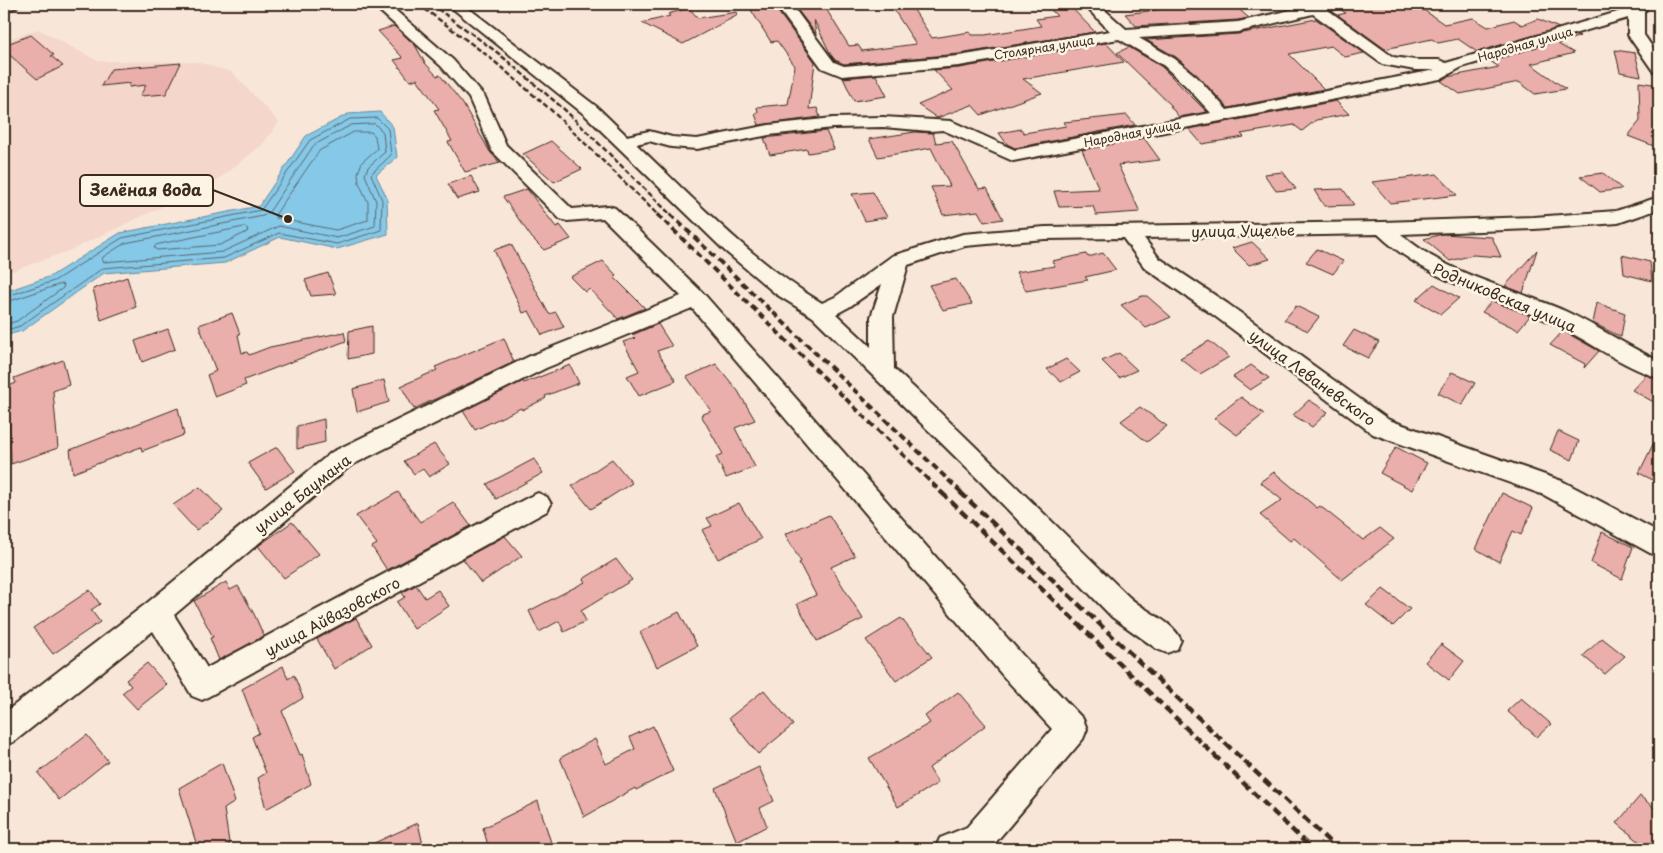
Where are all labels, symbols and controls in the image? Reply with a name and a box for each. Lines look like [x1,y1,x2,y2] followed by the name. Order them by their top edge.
[1475,22,1575,66] street label: Народная улица
[993,30,1096,64] street label: Столярная улица
[1082,115,1182,151] street label: Народная улица
[80,175,213,206] callout: Зелёная вода
[89,177,202,201] text: Зелёная вода
[1191,218,1295,242] street label: улица Ущелье
[1430,256,1581,338] street label: Родниковская улица
[1245,323,1381,431] street label: улица Леваневского
[249,448,356,538] street label: улица Баумана
[260,570,404,662] street label: улица Айвазовского

